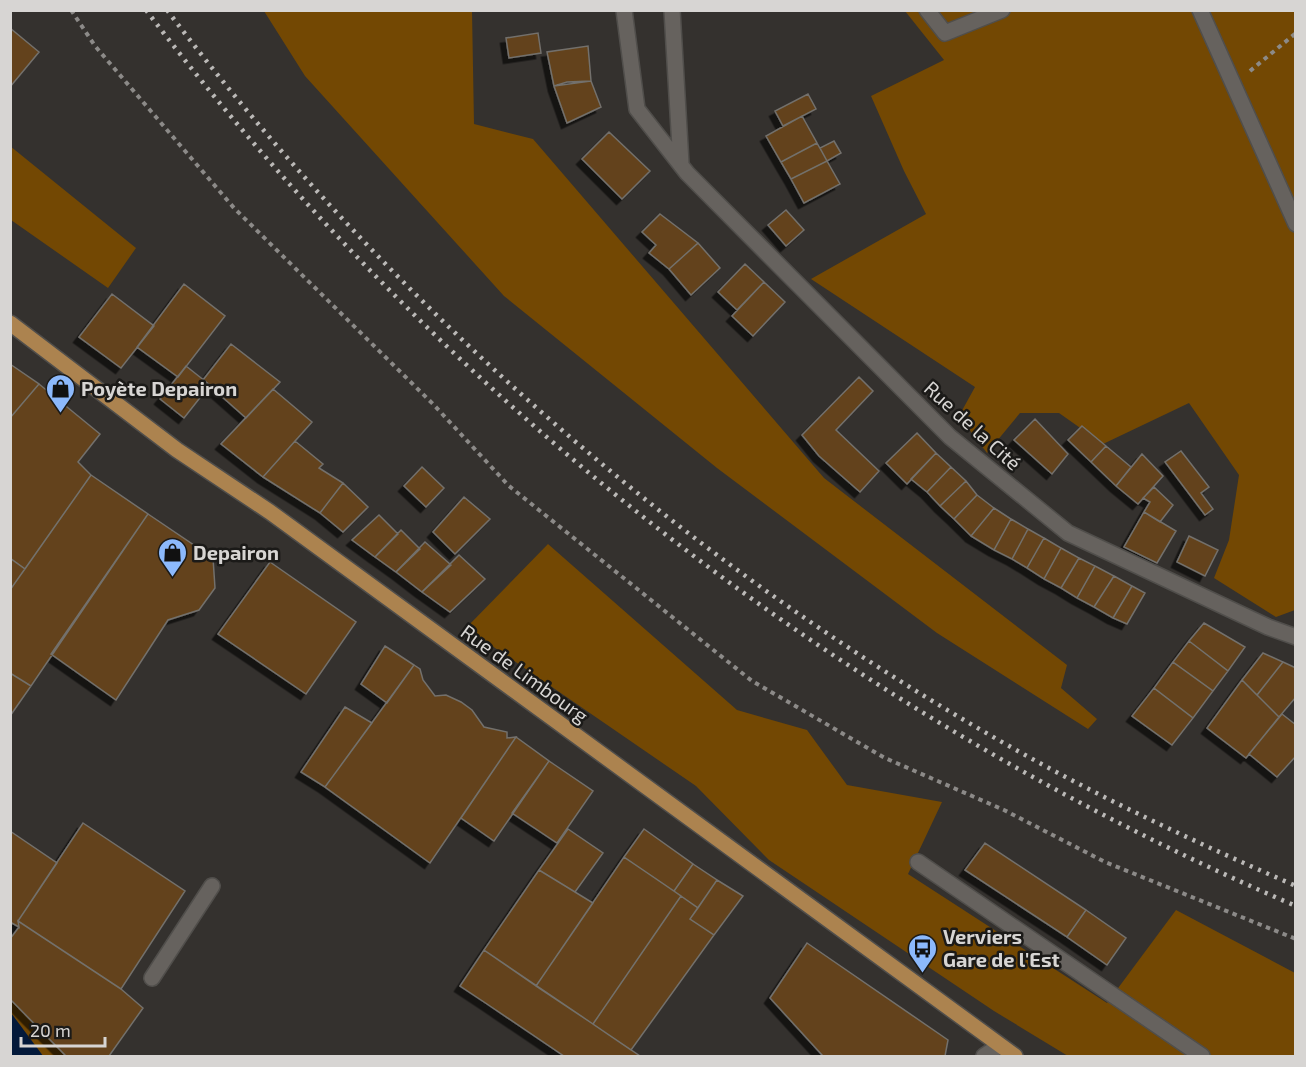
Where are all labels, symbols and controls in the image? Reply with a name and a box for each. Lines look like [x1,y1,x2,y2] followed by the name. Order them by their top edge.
[44,372,76,414] shop icon: Poyète Depairon
[920,375,1026,475] street label: Rue de la Cité
[81,376,237,401] place label: Poyète Depairon
[156,536,188,578] shop icon: Depairon
[193,540,279,564] place label: Depairon
[457,619,593,727] street label: Rue de Limbourg
[943,924,1060,971] place label: Verviers Gare de l'Est
[906,932,938,974] bus stop icon: Verviers Gare de l'Est
[21,1010,105,1048] scale bar
[30,1019,71,1041] text: 20 m

